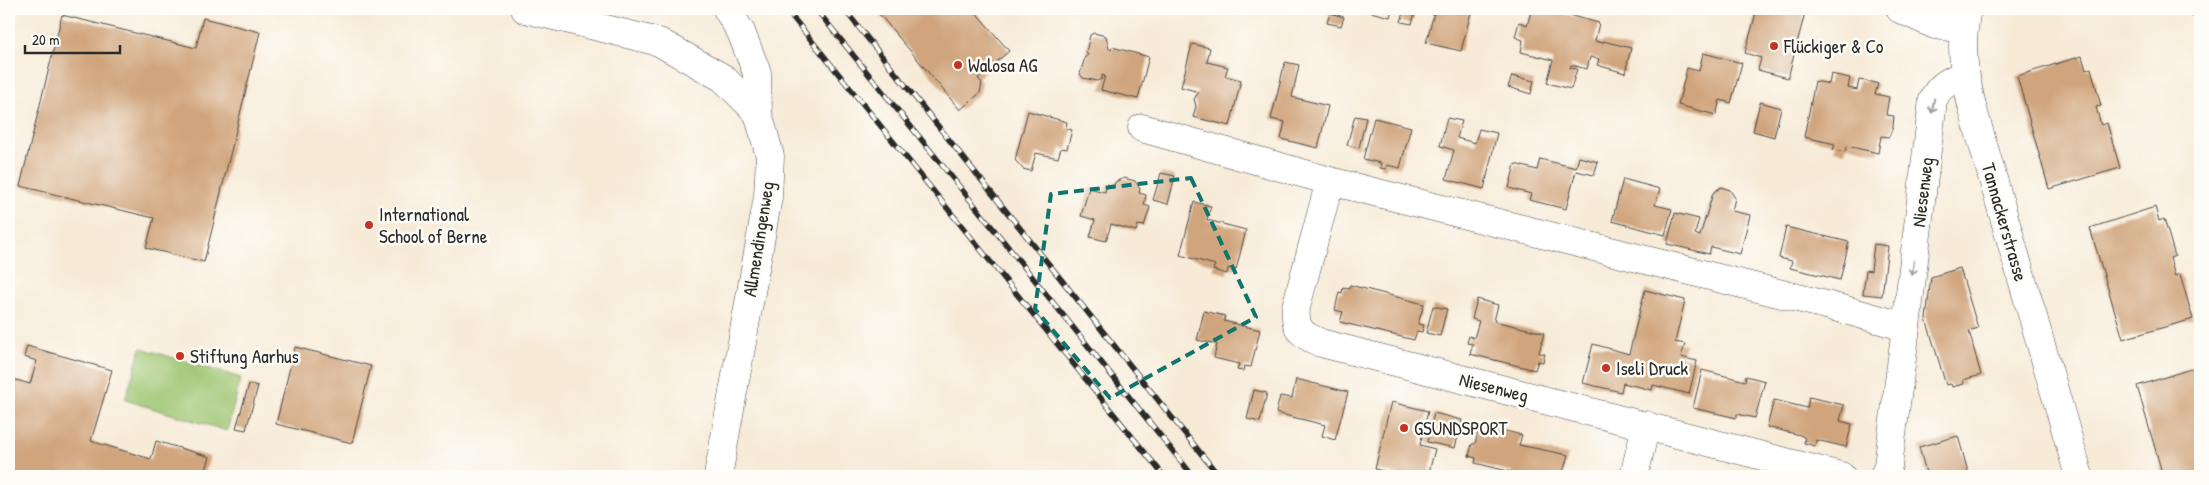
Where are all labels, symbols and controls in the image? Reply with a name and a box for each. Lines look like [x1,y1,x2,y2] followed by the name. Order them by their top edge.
[25,22,120,54] scale bar
[32,29,59,50] text: 20 m
[1783,33,1884,59] place label: Flückiger & Co
[1768,40,1780,52] marker: Flückiger & Co
[968,52,1037,78] place label: Walosa AG
[952,59,964,71] marker: Walosa AG
[1927,98,1937,114] one-way arrow
[1905,156,1939,228] street label: Niesenweg
[1976,160,2034,285] street label: Tannackerstrasse
[736,180,780,298] street label: Allmendingenweg
[379,201,488,249] place label: International School of Berne
[363,219,375,231] marker: International School of Berne
[1908,259,1918,275] one-way arrow
[190,343,299,369] place label: Stiftung Aarhus
[174,350,186,362] marker: Stiftung Aarhus
[1616,355,1688,381] place label: Iseli Druck
[1600,362,1612,374] marker: Iseli Druck
[1457,366,1531,408] street label: Niesenweg
[1414,415,1508,441] place label: GSUNDSPORT
[1398,422,1410,434] marker: GSUNDSPORT

